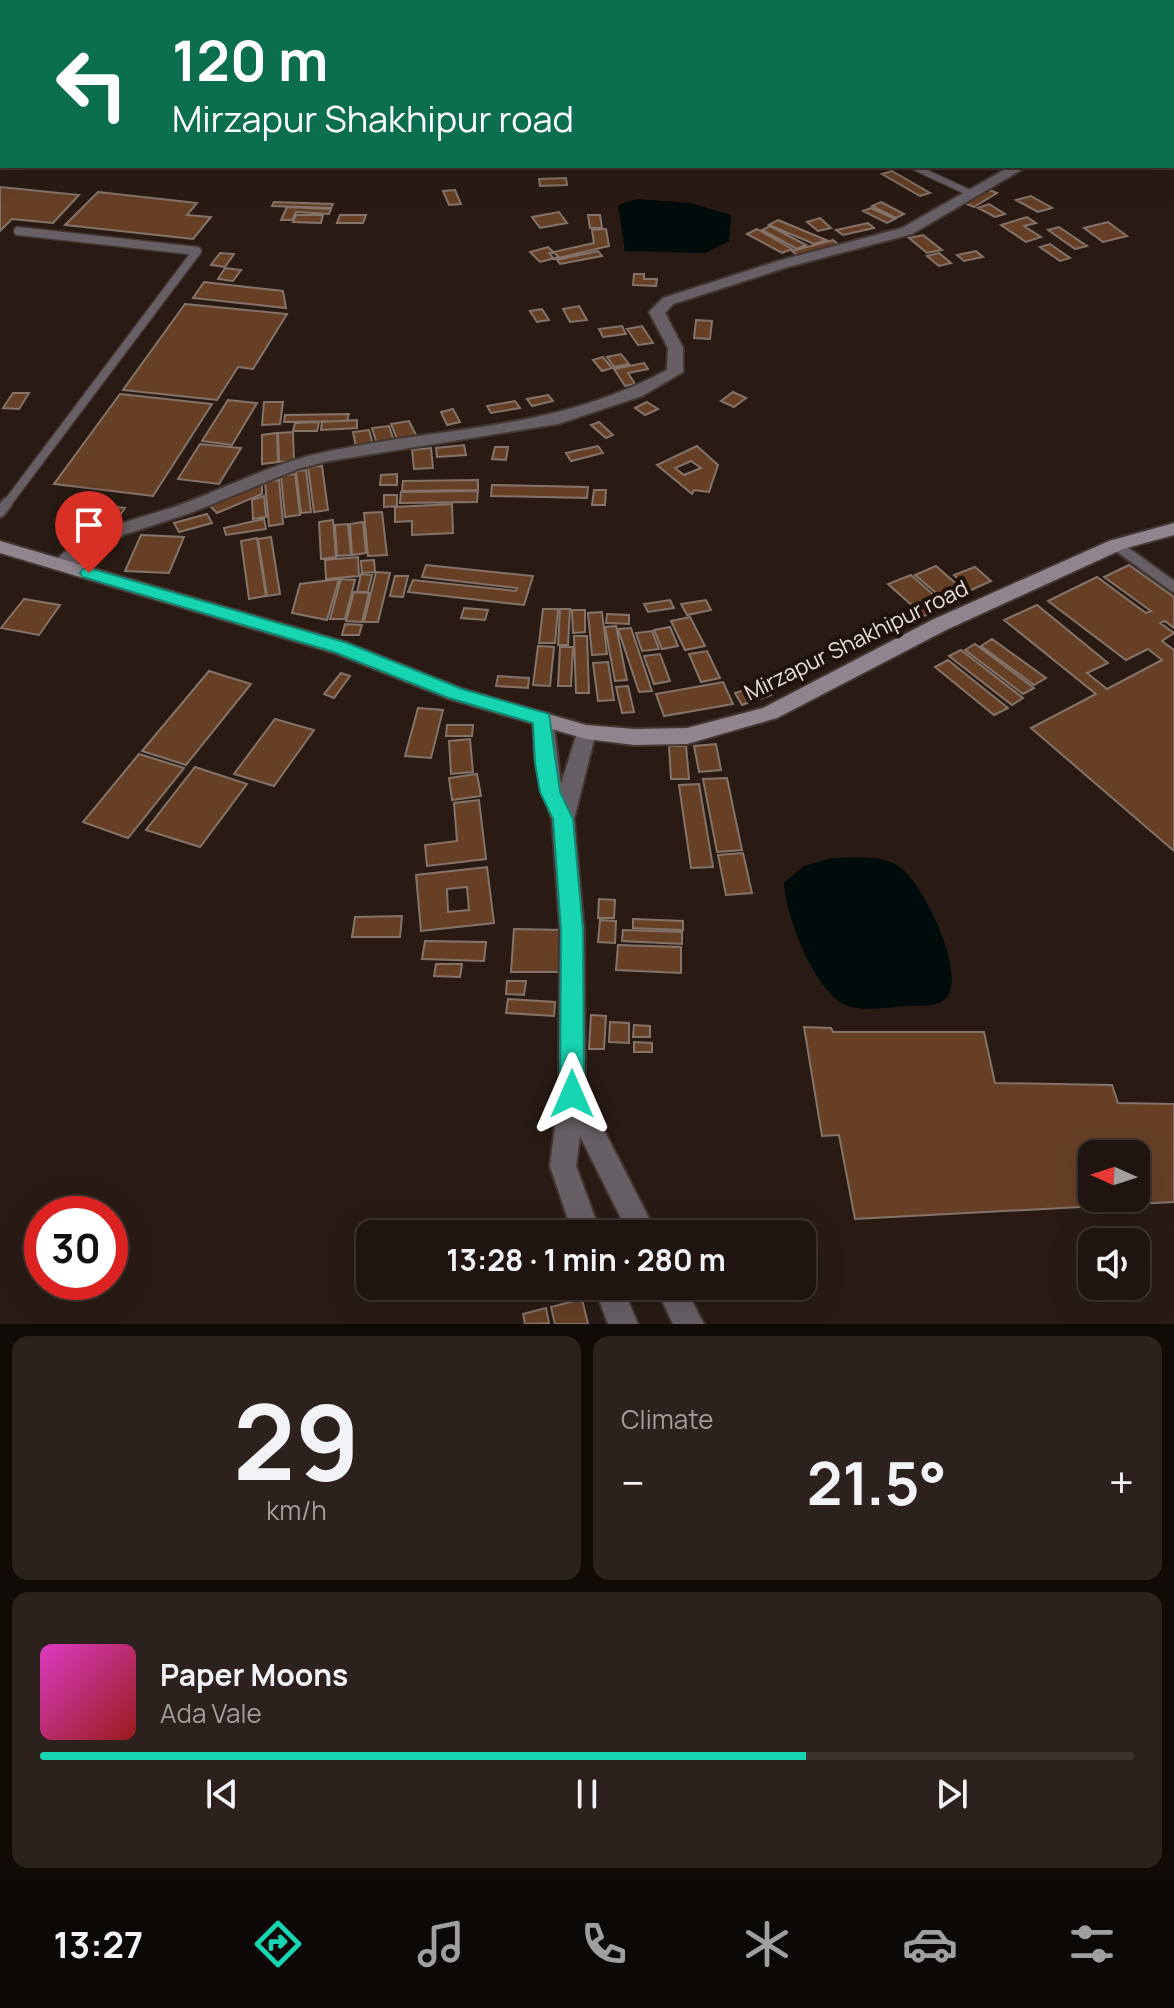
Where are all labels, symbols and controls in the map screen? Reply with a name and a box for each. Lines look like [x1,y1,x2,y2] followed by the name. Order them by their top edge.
[172,21,328,98] text: 120 m
[40,32,144,136] icon: left
[172,94,574,143] text: Mirzapur Shakhipur road
[55,491,123,573] pin
[67,503,111,547] icon: arrive
[739,573,973,707] street label: Mirzapur Shakhipur road
[530,1052,614,1136] position arrow
[1078,1140,1150,1212] north arrow
[1078,1140,1150,1300] map controls
[24,1196,128,1300] speed limit sign: 30
[1078,1228,1150,1300] button: sound
[446,1239,726,1280] text: 13:28 · 1 min · 280 m
[233,1369,360,1511] text: 29
[621,1401,713,1437] text: Climate
[807,1441,947,1523] text: 21.5°
[621,1452,645,1512] text: −
[1109,1452,1134,1512] text: +
[266,1492,327,1528] text: km/h
[160,1654,348,1695] text: Paper Moons
[160,1695,262,1731] text: Ada Vale
[200,1772,244,1816] icon: previous
[565,1772,609,1816] icon: pause
[930,1772,974,1816] icon: next
[250,1916,306,1972] icon: directions
[413,1916,469,1972] icon: music
[576,1916,632,1972] icon: phone
[739,1916,795,1972] icon: climate
[902,1916,958,1972] icon: car
[1064,1916,1120,1972] icon: filters
[53,1920,143,1969] text: 13:27

